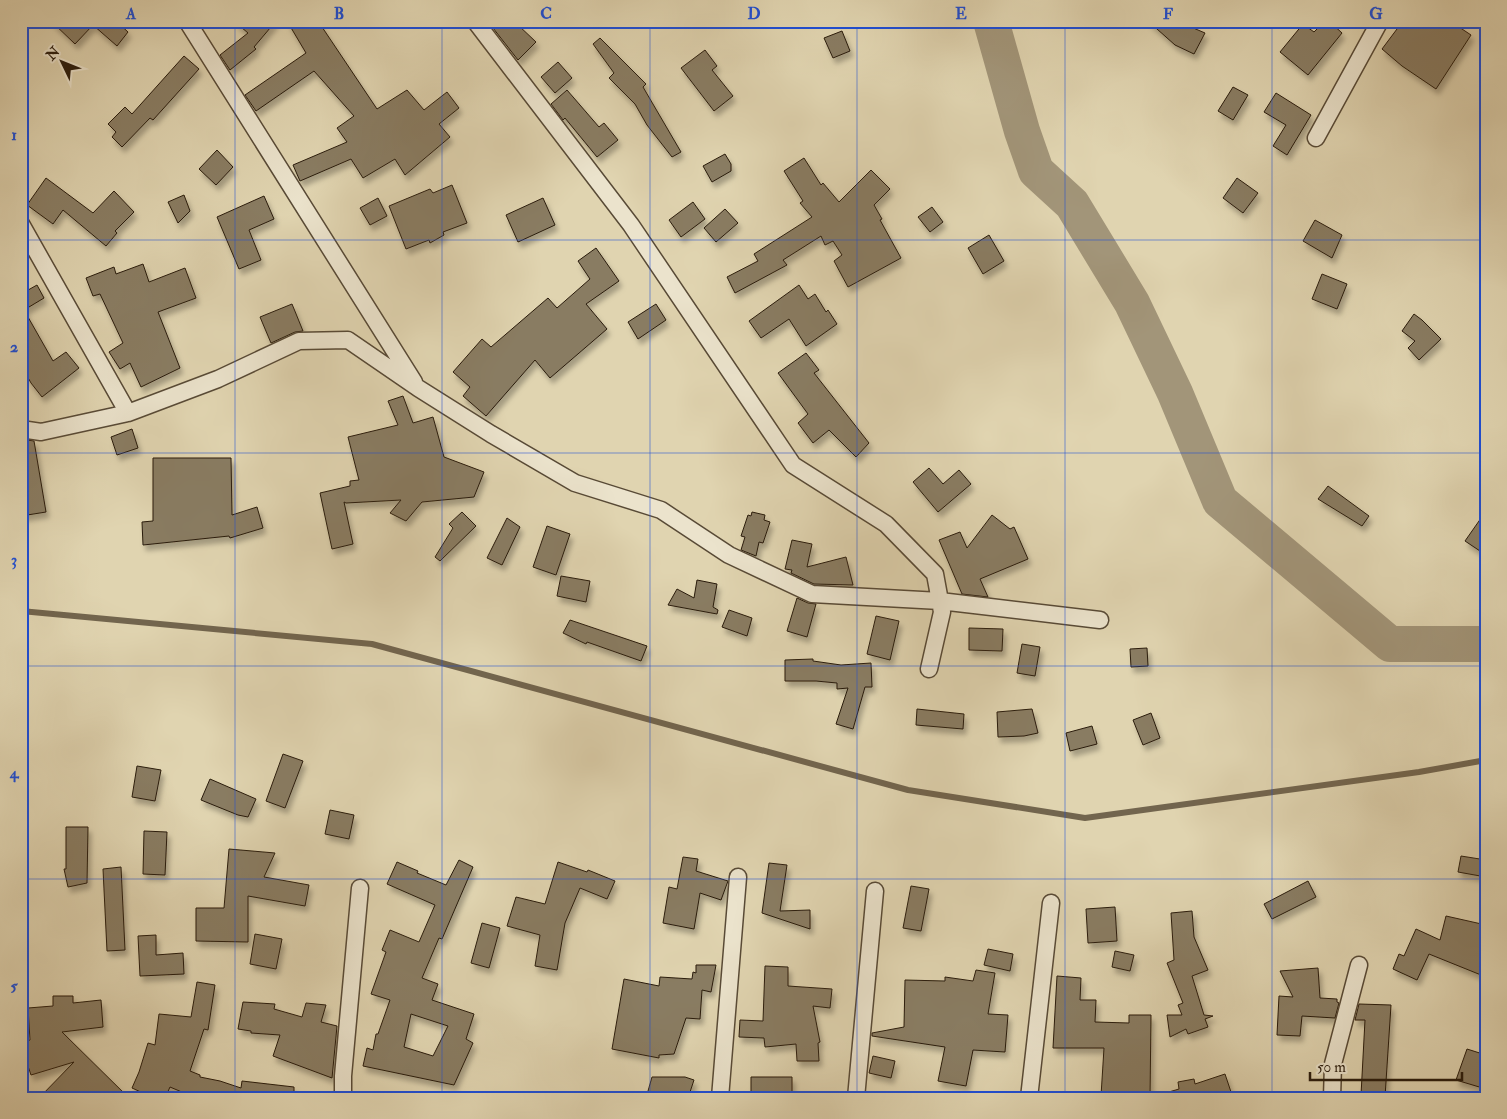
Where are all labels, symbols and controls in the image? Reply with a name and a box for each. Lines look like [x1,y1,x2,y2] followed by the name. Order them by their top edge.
[125,4,137,24] text: A
[334,4,344,24] text: B
[540,4,552,24] text: C
[747,4,761,24] text: D
[955,4,967,24] text: E
[1163,4,1173,24] text: F
[1369,4,1383,24] text: G
[38,38,88,88] north arrow
[42,43,64,65] text: N
[11,125,17,145] text: 1
[10,337,18,357] text: 2
[11,550,17,570] text: 3
[9,763,20,783] text: 4
[10,976,18,996] text: 5
[1310,1049,1462,1081] scale bar
[1317,1058,1346,1077] text: 50 m

